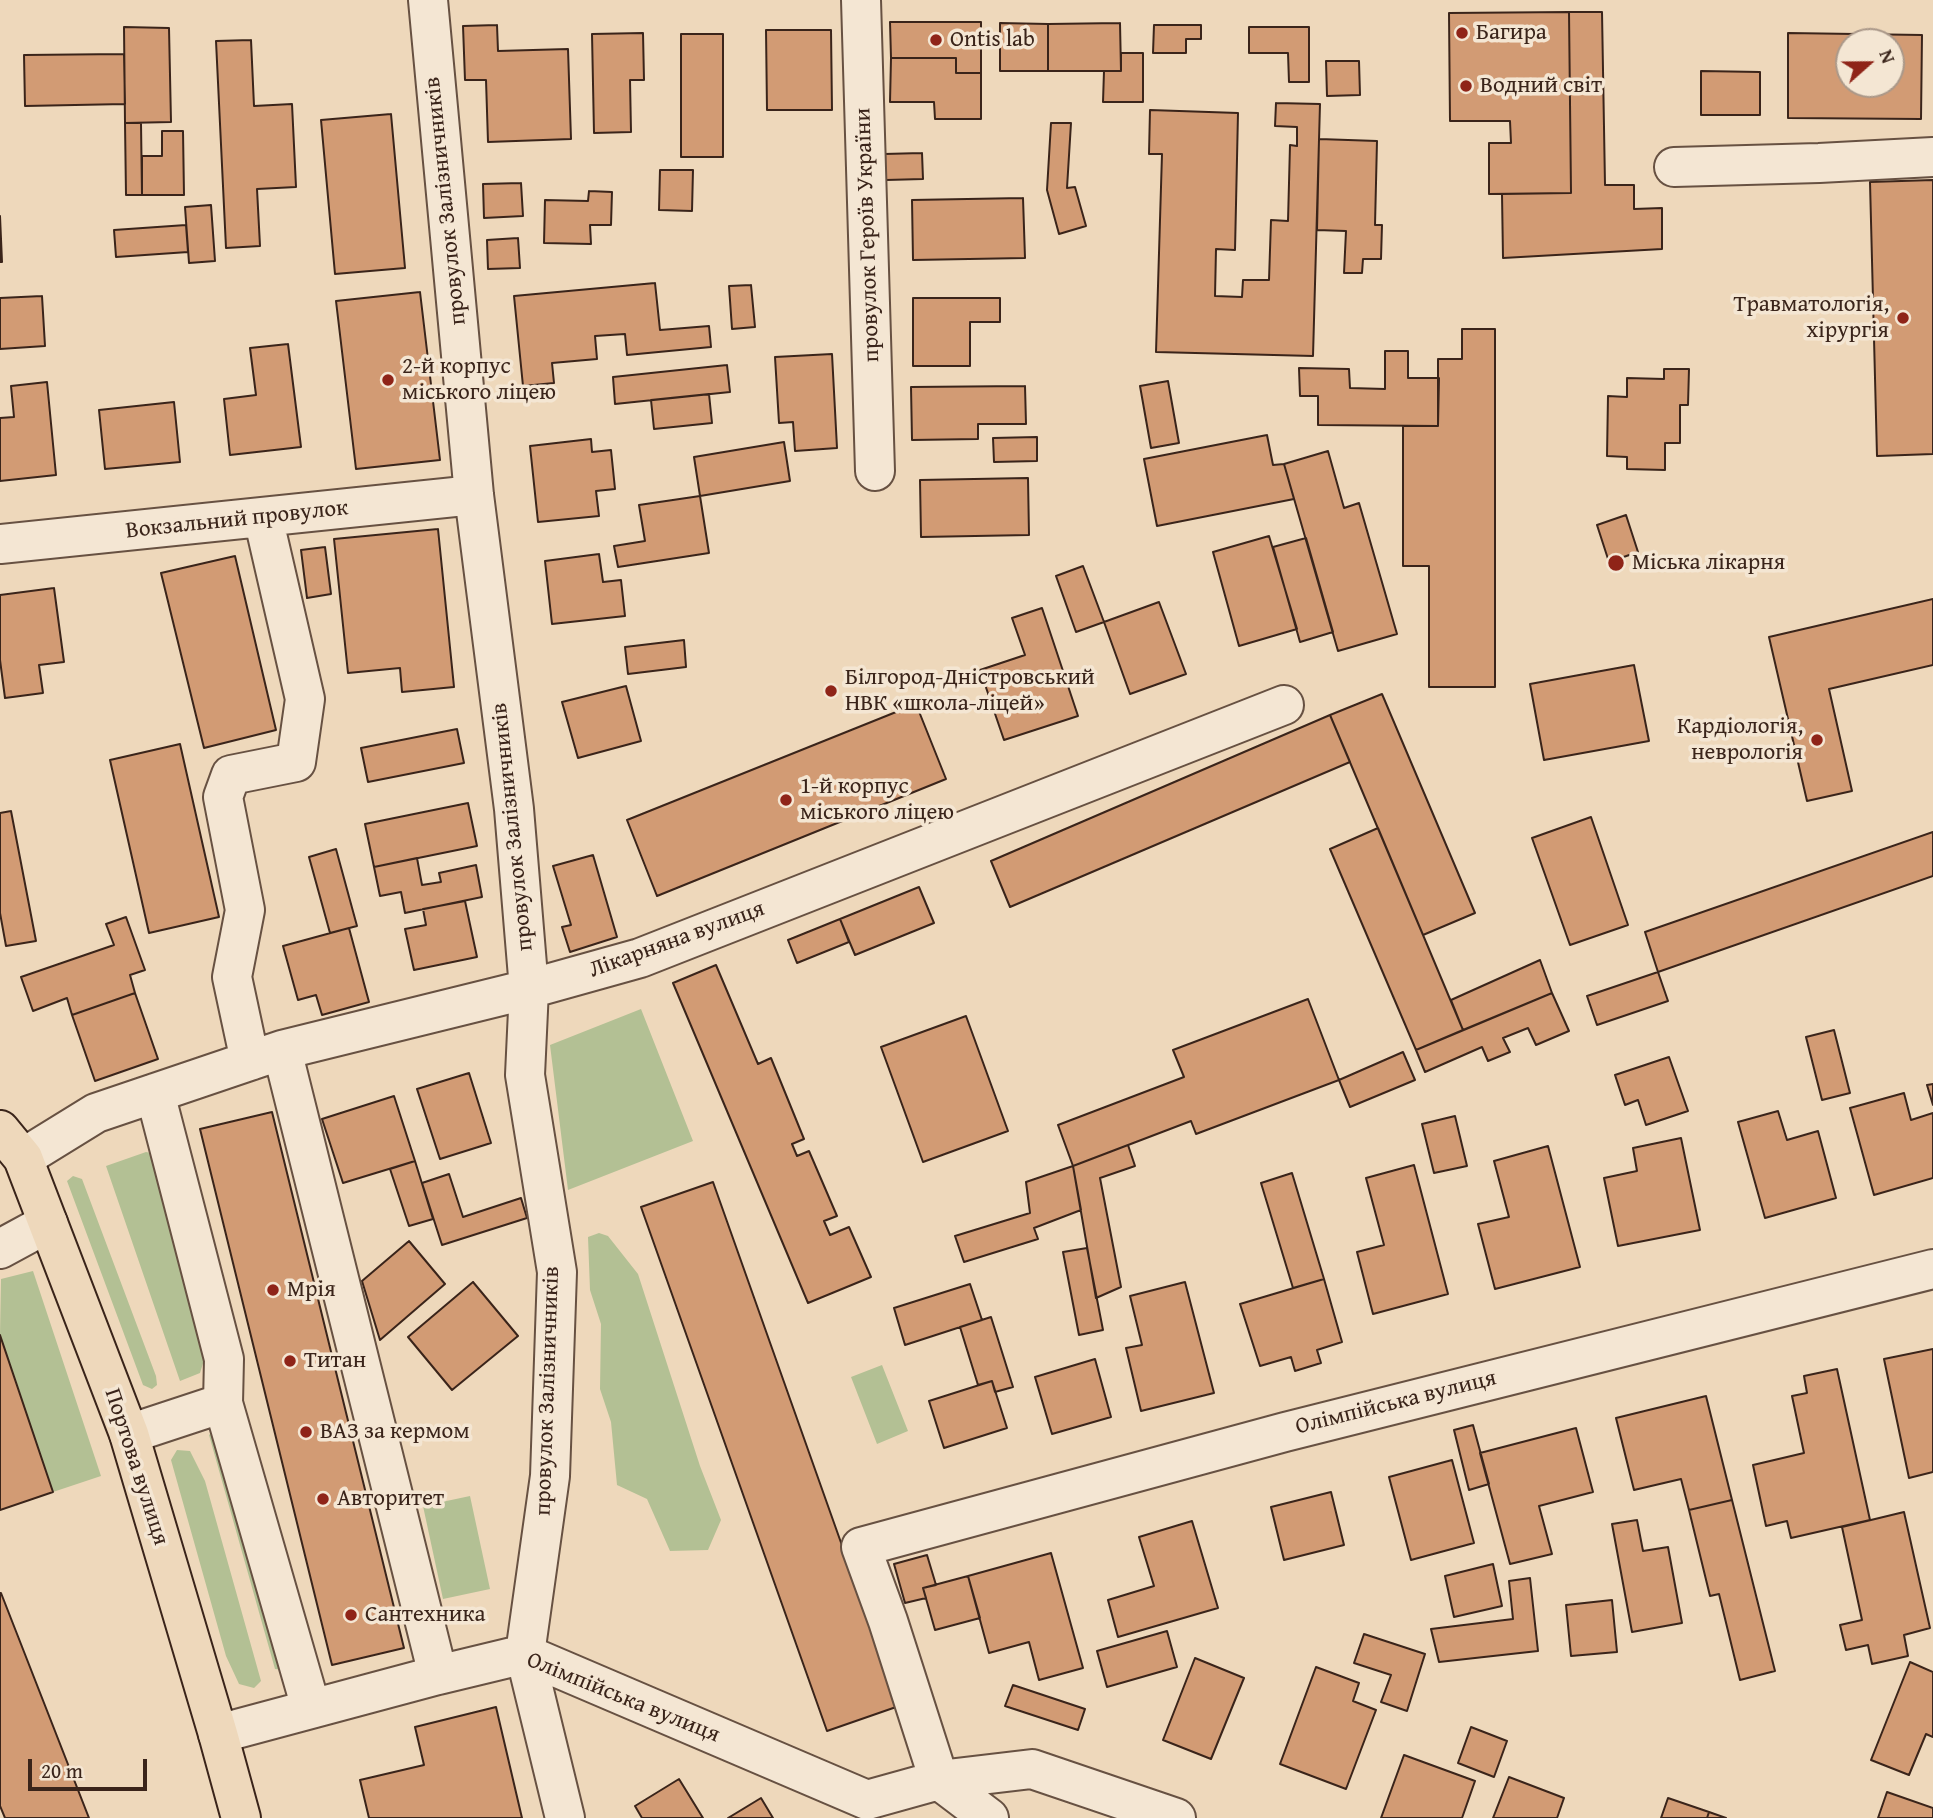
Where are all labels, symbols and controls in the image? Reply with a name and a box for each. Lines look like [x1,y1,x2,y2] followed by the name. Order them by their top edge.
[1476,19,1547,47] place label: Багира
[1454,25,1470,41] marker: Багира
[950,26,1035,54] place label: Ontis lab
[1835,28,1905,98] north arrow
[928,32,944,48] marker: Ontis lab
[1872,45,1903,67] text: N
[1480,72,1602,100] place label: Водний світ
[419,75,473,327] street label: провулок Залізничників
[1458,78,1474,94] marker: Водний світ
[850,107,886,363] street label: провулок Героїв України
[1734,291,1889,345] place label: Травматологія, хірургія
[1895,310,1911,326] marker: Травматологія, хірургія
[402,353,556,407] place label: 2-й корпус міського ліцею
[380,372,396,388] marker: 2-й корпус міського ліцею
[124,495,350,545] street label: Вокзальний провулок
[1632,549,1785,577] place label: Міська лікарня
[1606,553,1626,573] marker: Міська лікарня
[845,664,1095,718] place label: Білгород-Дністровський НВК «школа-ліцей»
[823,683,839,699] marker: Білгород-Дністровський НВК «школа-ліцей»
[486,701,540,953] street label: провулок Залізничників
[1677,713,1803,767] place label: Кардіологія, неврологія
[1809,732,1825,748] marker: Кардіологія, неврологія
[800,773,954,827] place label: 1-й корпус міського ліцею
[778,792,794,808] marker: 1-й корпус міського ліцею
[585,895,769,985] street label: Лікарняна вулиця
[530,1266,566,1516] street label: провулок Залізничників
[287,1276,336,1304] place label: Мрія
[265,1282,281,1298] marker: Мрія
[304,1347,366,1375] place label: Титан
[282,1353,298,1369] marker: Титан
[1293,1365,1499,1441] street label: Олімпійська вулиця
[98,1385,174,1549] street label: Портова вулиця
[320,1418,470,1446] place label: ВАЗ за кермом
[298,1424,314,1440] marker: ВАЗ за кермом
[337,1485,444,1513] place label: Авторитет
[315,1491,331,1507] marker: Авторитет
[365,1601,485,1629] place label: Сантехника
[343,1607,359,1623] marker: Сантехника
[522,1647,724,1749] street label: Олімпійська вулиця
[32,1744,150,1788] scale bar
[41,1755,83,1786] text: 20 m

